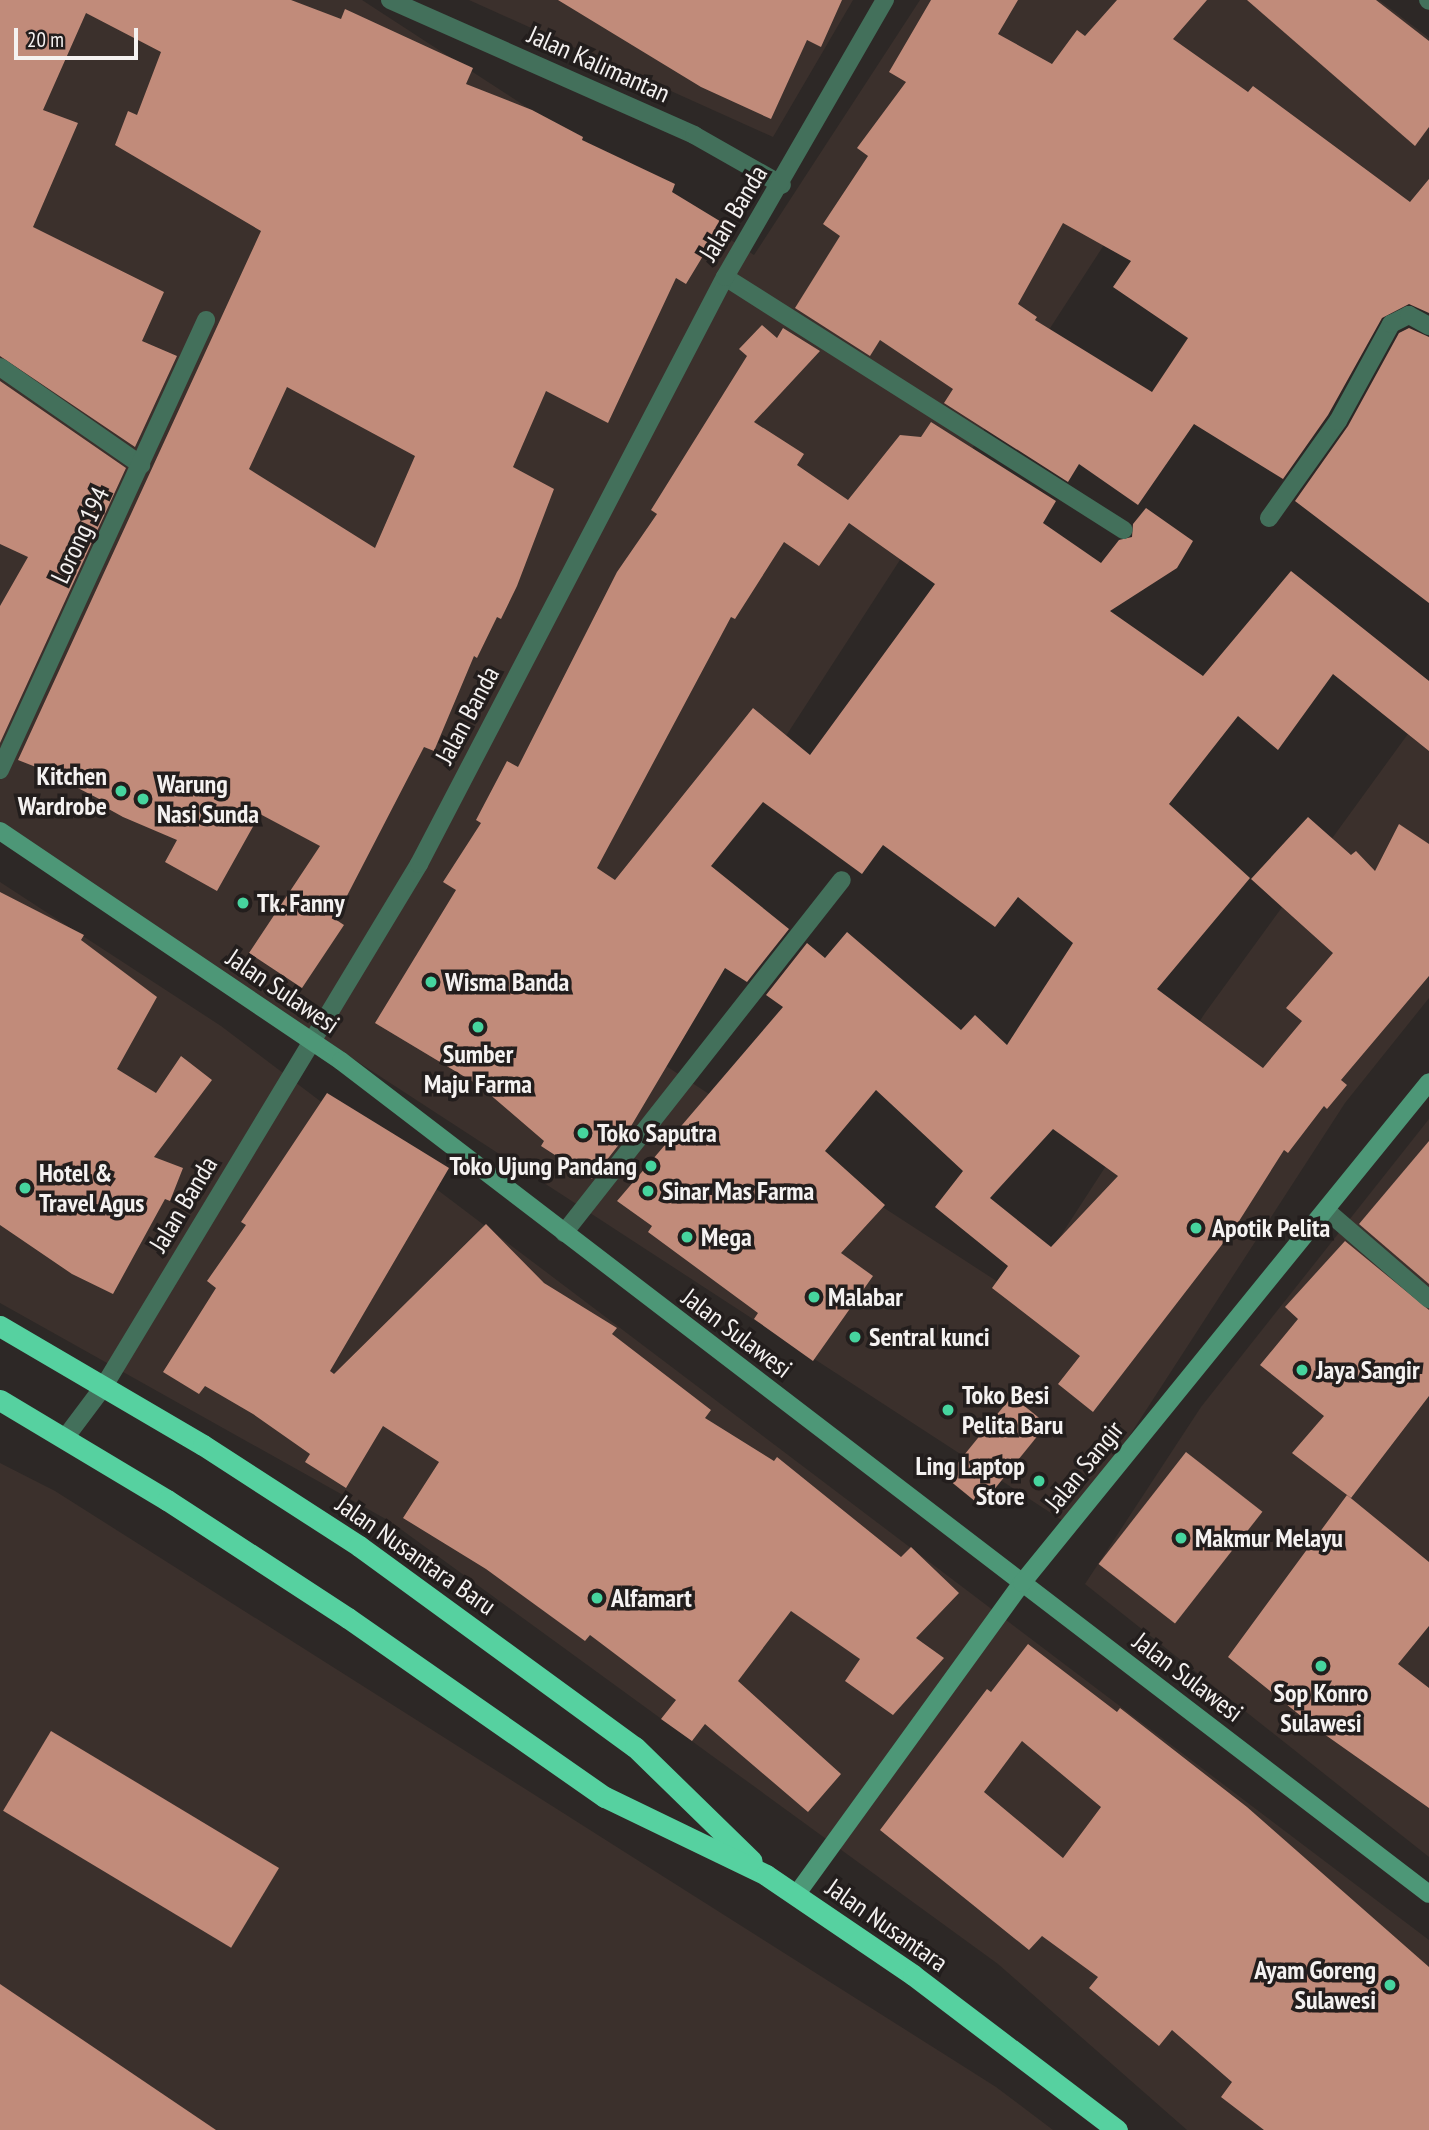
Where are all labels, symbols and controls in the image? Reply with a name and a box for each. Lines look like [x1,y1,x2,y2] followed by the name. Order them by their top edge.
[18,14,142,58] scale bar
[523,19,675,109] street label: Jalan Kalimantan
[27,26,64,53] text: 20 m
[692,160,774,266] street label: Jalan Banda
[44,482,116,588] street label: Lorong 194
[428,661,506,769] street label: Jalan Banda
[18,760,107,822] place label: Kitchen Wardrobe
[157,768,259,830] place label: Warung Nasi Sunda
[113,783,129,799] marker: Kitchen Wardrobe
[135,791,151,807] marker: Warung Nasi Sunda
[257,887,346,919] place label: Tk. Fanny
[235,895,251,911] marker: Tk. Fanny
[221,942,345,1040] street label: Jalan Sulawesi
[445,966,569,998] place label: Wisma Banda
[423,974,439,990] marker: Wisma Banda
[470,1019,486,1035] marker: Sumber Maju Farma
[424,1038,532,1100] place label: Sumber Maju Farma
[597,1117,717,1149] place label: Toko Saputra
[575,1125,591,1141] marker: Toko Saputra
[449,1150,637,1182] place label: Toko Ujung Pandang
[142,1151,224,1257] street label: Jalan Banda
[39,1157,145,1218] place label: Hotel & Travel Agus
[643,1158,659,1174] marker: Toko Ujung Pandang
[662,1175,814,1207] place label: Sinar Mas Farma
[17,1180,33,1196] marker: Hotel & Travel Agus
[640,1183,656,1199] marker: Sinar Mas Farma
[1212,1212,1331,1244] place label: Apotik Pelita
[1186,1218,1206,1238] marker: Apotik Pelita
[701,1221,752,1253] place label: Mega
[679,1229,695,1245] marker: Mega
[828,1281,903,1313] place label: Malabar
[676,1282,798,1384] street label: Jalan Sulawesi
[806,1289,822,1305] marker: Malabar
[869,1321,990,1353] place label: Sentral kunci
[847,1329,863,1345] marker: Sentral kunci
[1316,1354,1420,1386] place label: Jaya Sangir
[1294,1362,1310,1378] marker: Jaya Sangir
[962,1379,1063,1440] place label: Toko Besi Pelita Baru
[940,1402,956,1418] marker: Toko Besi Pelita Baru
[1038,1415,1130,1517] street label: Jalan Sangir
[915,1450,1025,1512] place label: Ling Laptop Store
[1031,1473,1047,1489] marker: Ling Laptop Store
[330,1488,502,1622] street label: Jalan Nusantara Baru
[1195,1522,1343,1554] place label: Makmur Melayu
[1173,1530,1189,1546] marker: Makmur Melayu
[611,1582,692,1614] place label: Alfamart
[589,1590,605,1606] marker: Alfamart
[1127,1626,1249,1728] street label: Jalan Sulawesi
[1313,1658,1329,1674] marker: Sop Konro Sulawesi
[1274,1677,1368,1738] place label: Sop Konro Sulawesi
[820,1872,954,1978] street label: Jalan Nusantara
[1254,1954,1376,2016] place label: Ayam Goreng Sulawesi
[1382,1977,1398,1993] marker: Ayam Goreng Sulawesi

